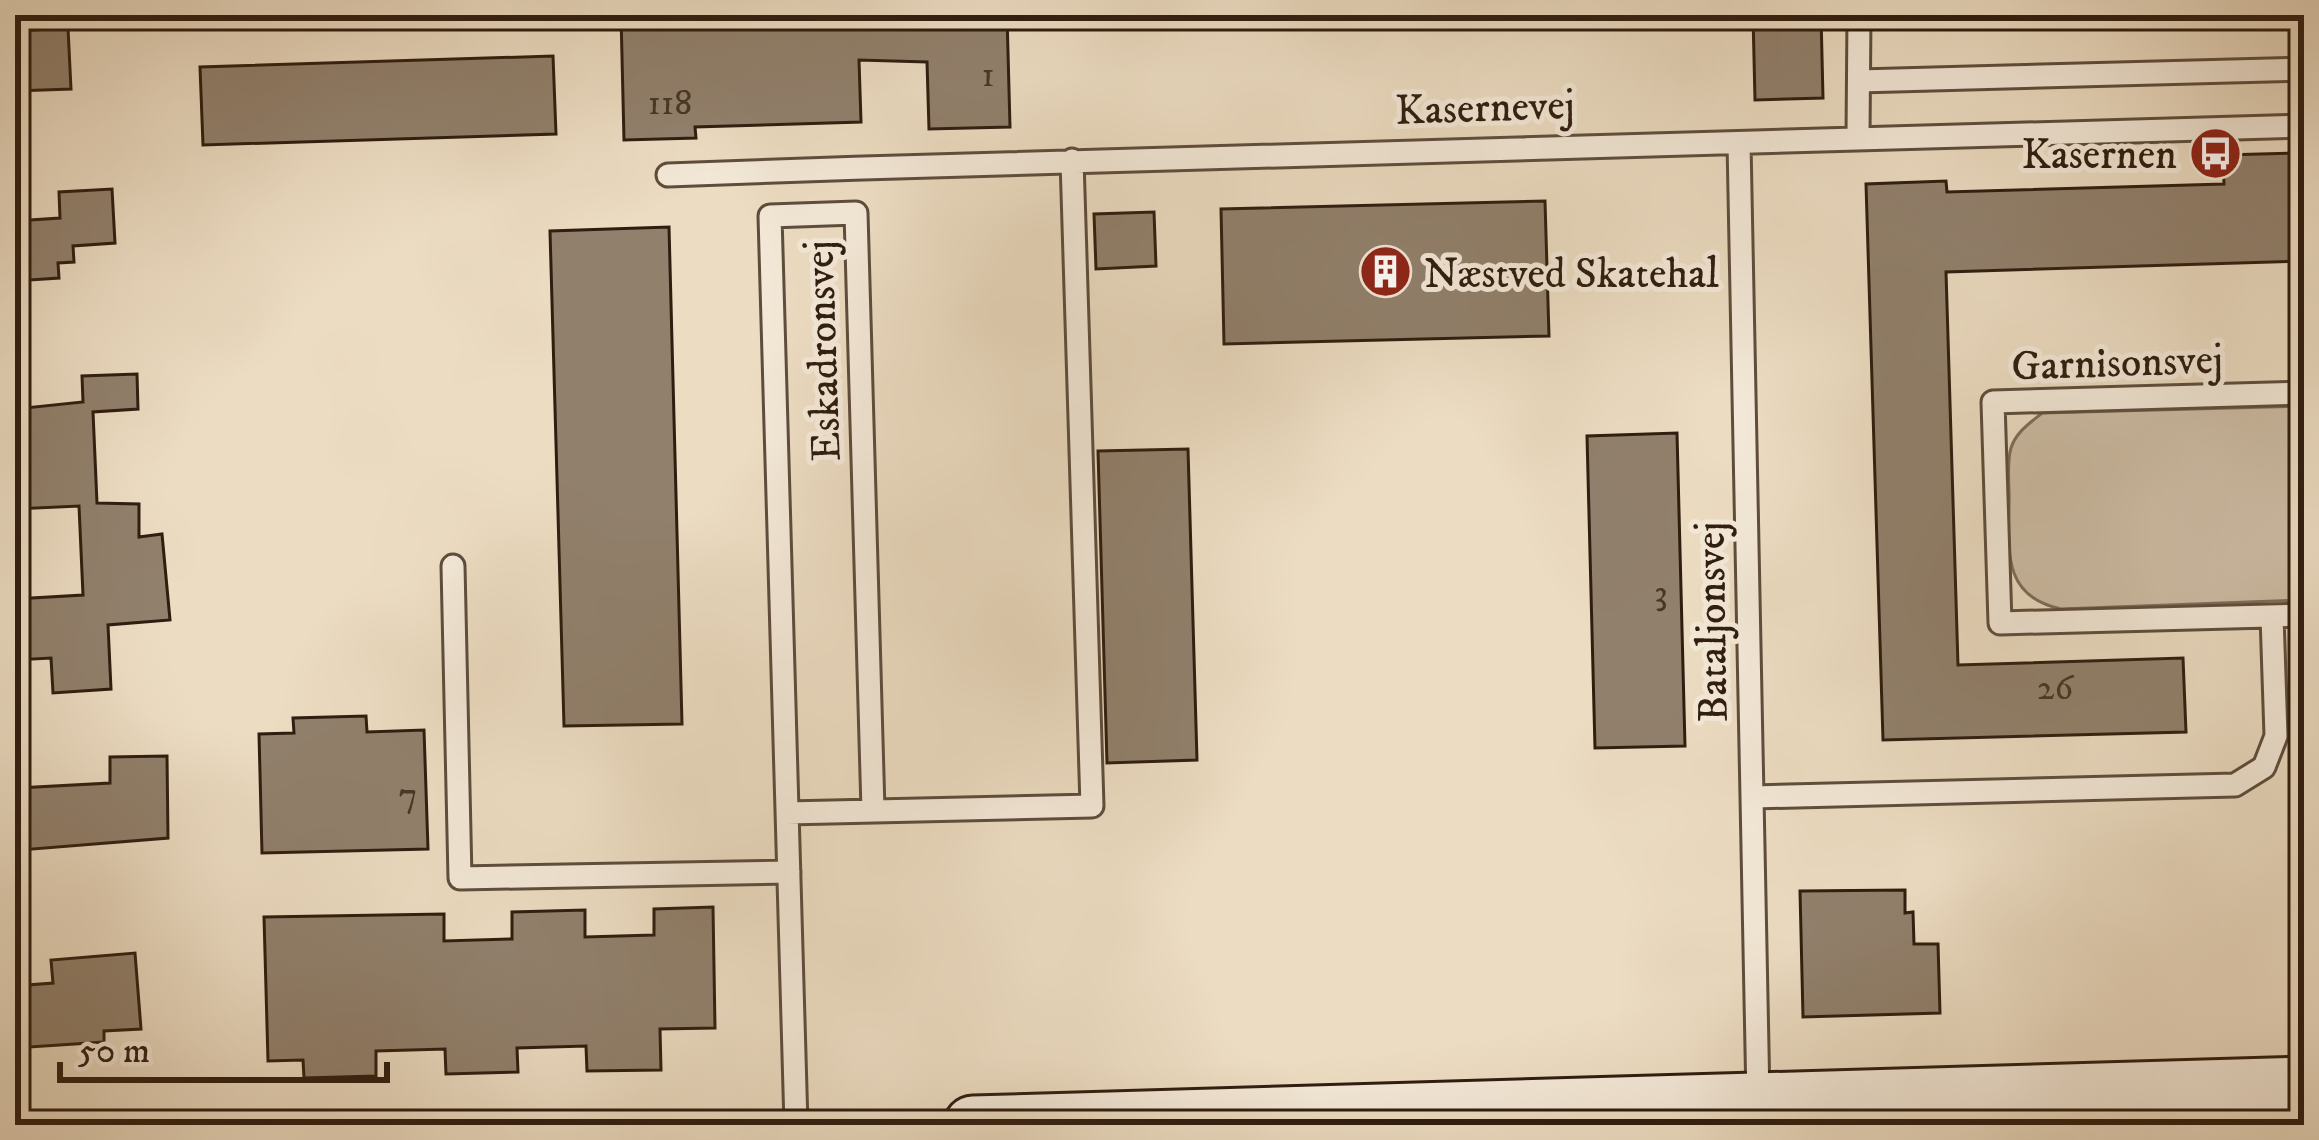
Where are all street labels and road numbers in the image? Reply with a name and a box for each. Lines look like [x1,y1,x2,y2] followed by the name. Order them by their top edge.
[1395,80,1576,138] street label: Kasernevej
[794,239,854,462] street label: Eskadronsvej
[2010,334,2224,394] street label: Garnisonsvej
[1685,521,1741,723] street label: Bataljonsvej

